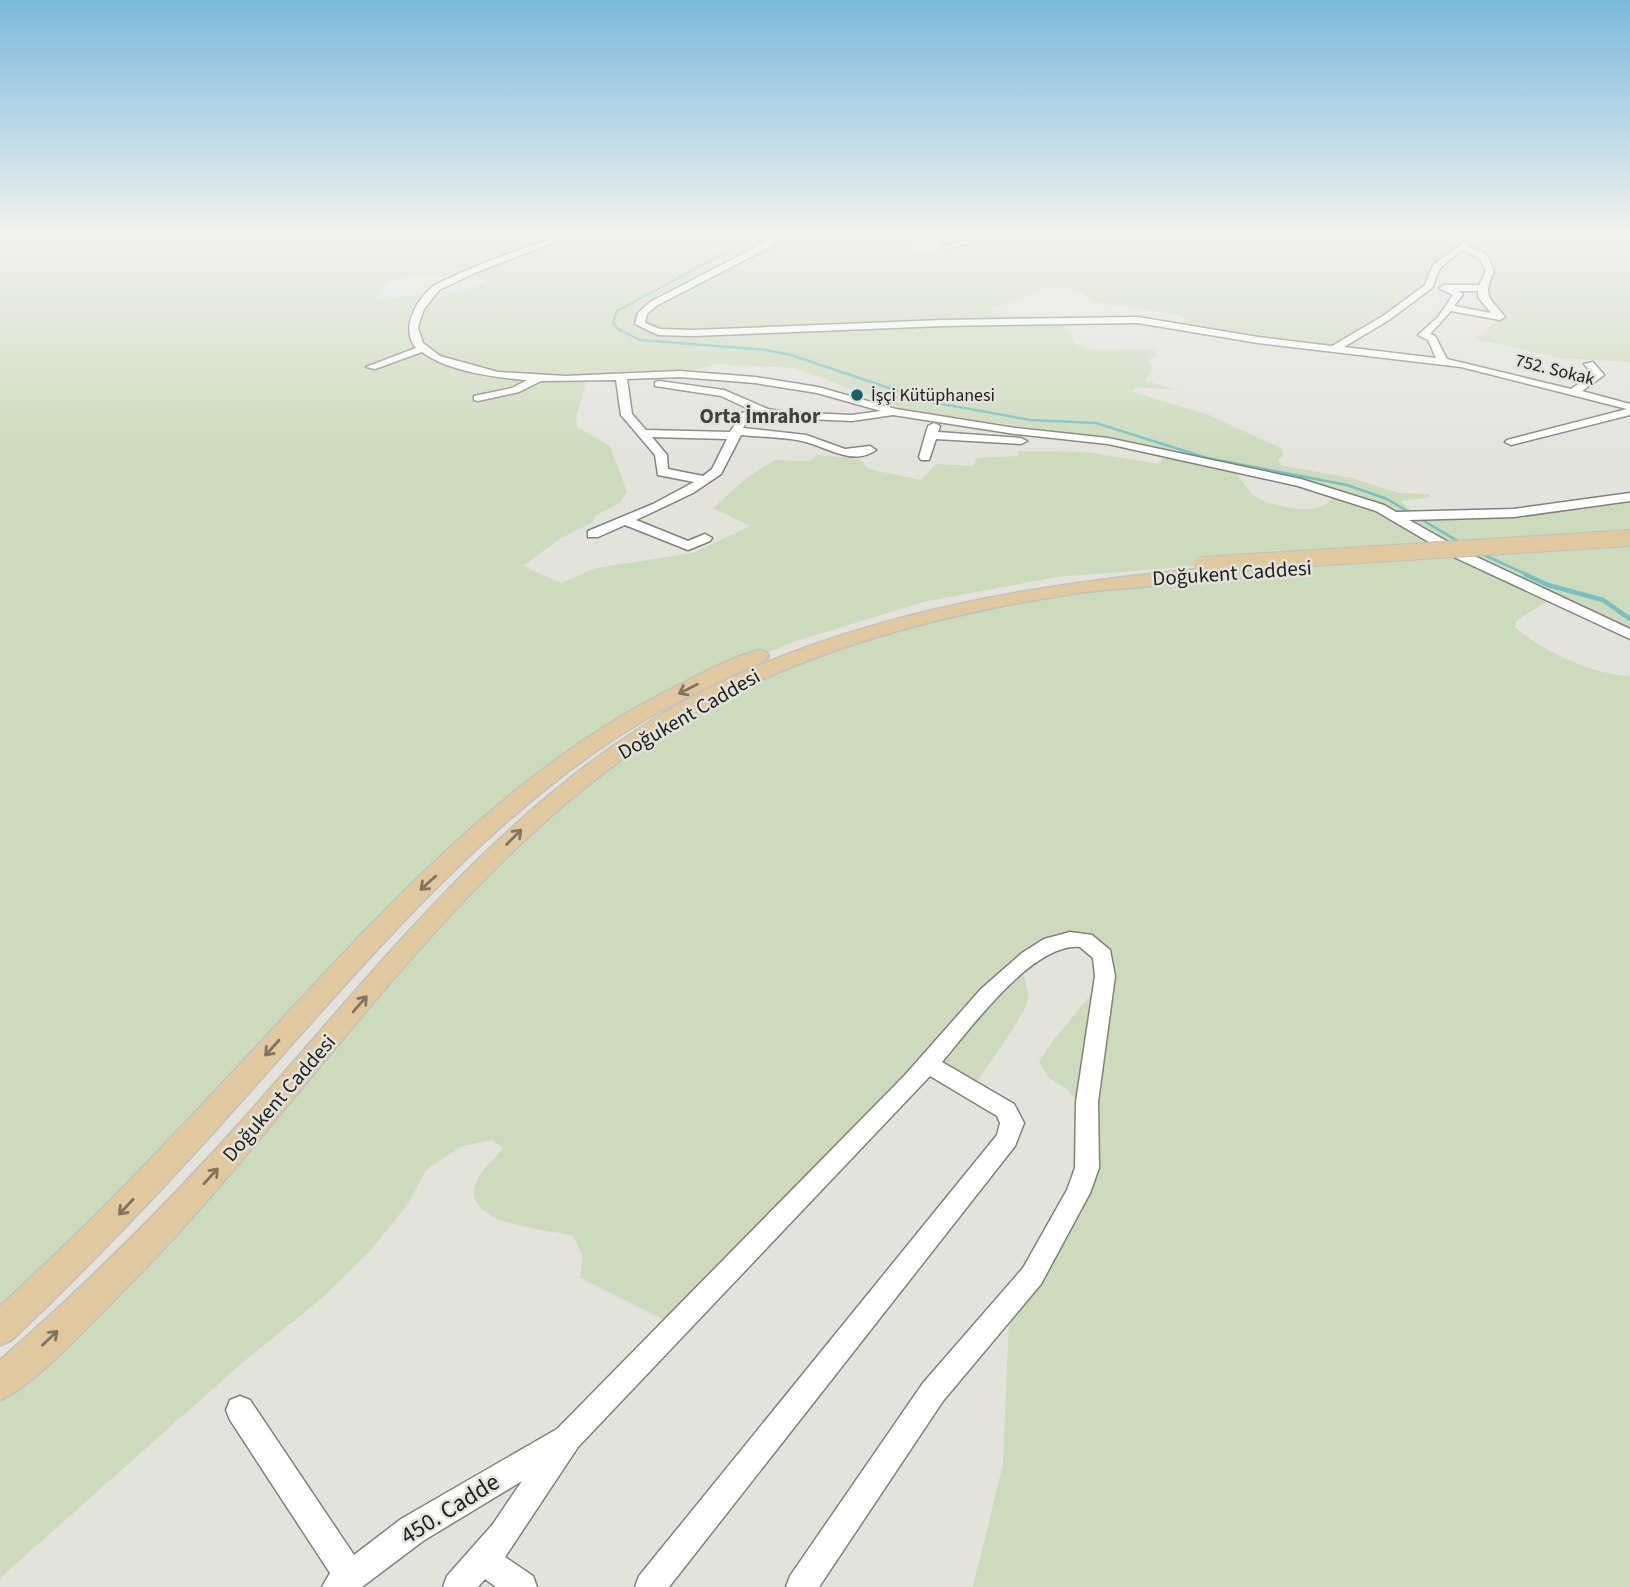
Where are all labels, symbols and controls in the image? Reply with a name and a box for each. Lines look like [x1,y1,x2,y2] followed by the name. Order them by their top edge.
[1513,348,1597,392] street label: 752. Sokak
[871,383,995,408] place label: İşçi Kütüphanesi
[849,387,865,403] marker: İşçi Kütüphanesi
[700,401,821,431] district label: Orta İmrahor
[1151,552,1313,594] street label: Doğukent Caddesi
[612,661,766,767] street label: Doğukent Caddesi
[678,683,699,696] one-way arrow
[505,829,522,846] one-way arrow
[420,874,437,891] one-way arrow
[352,996,368,1014] one-way arrow
[215,1028,343,1168] street label: Doğukent Caddesi
[264,1039,280,1057] one-way arrow
[203,1167,219,1185] one-way arrow
[117,1198,134,1215] one-way arrow
[41,1329,58,1346] one-way arrow
[394,1465,506,1553] street label: 450. Cadde

